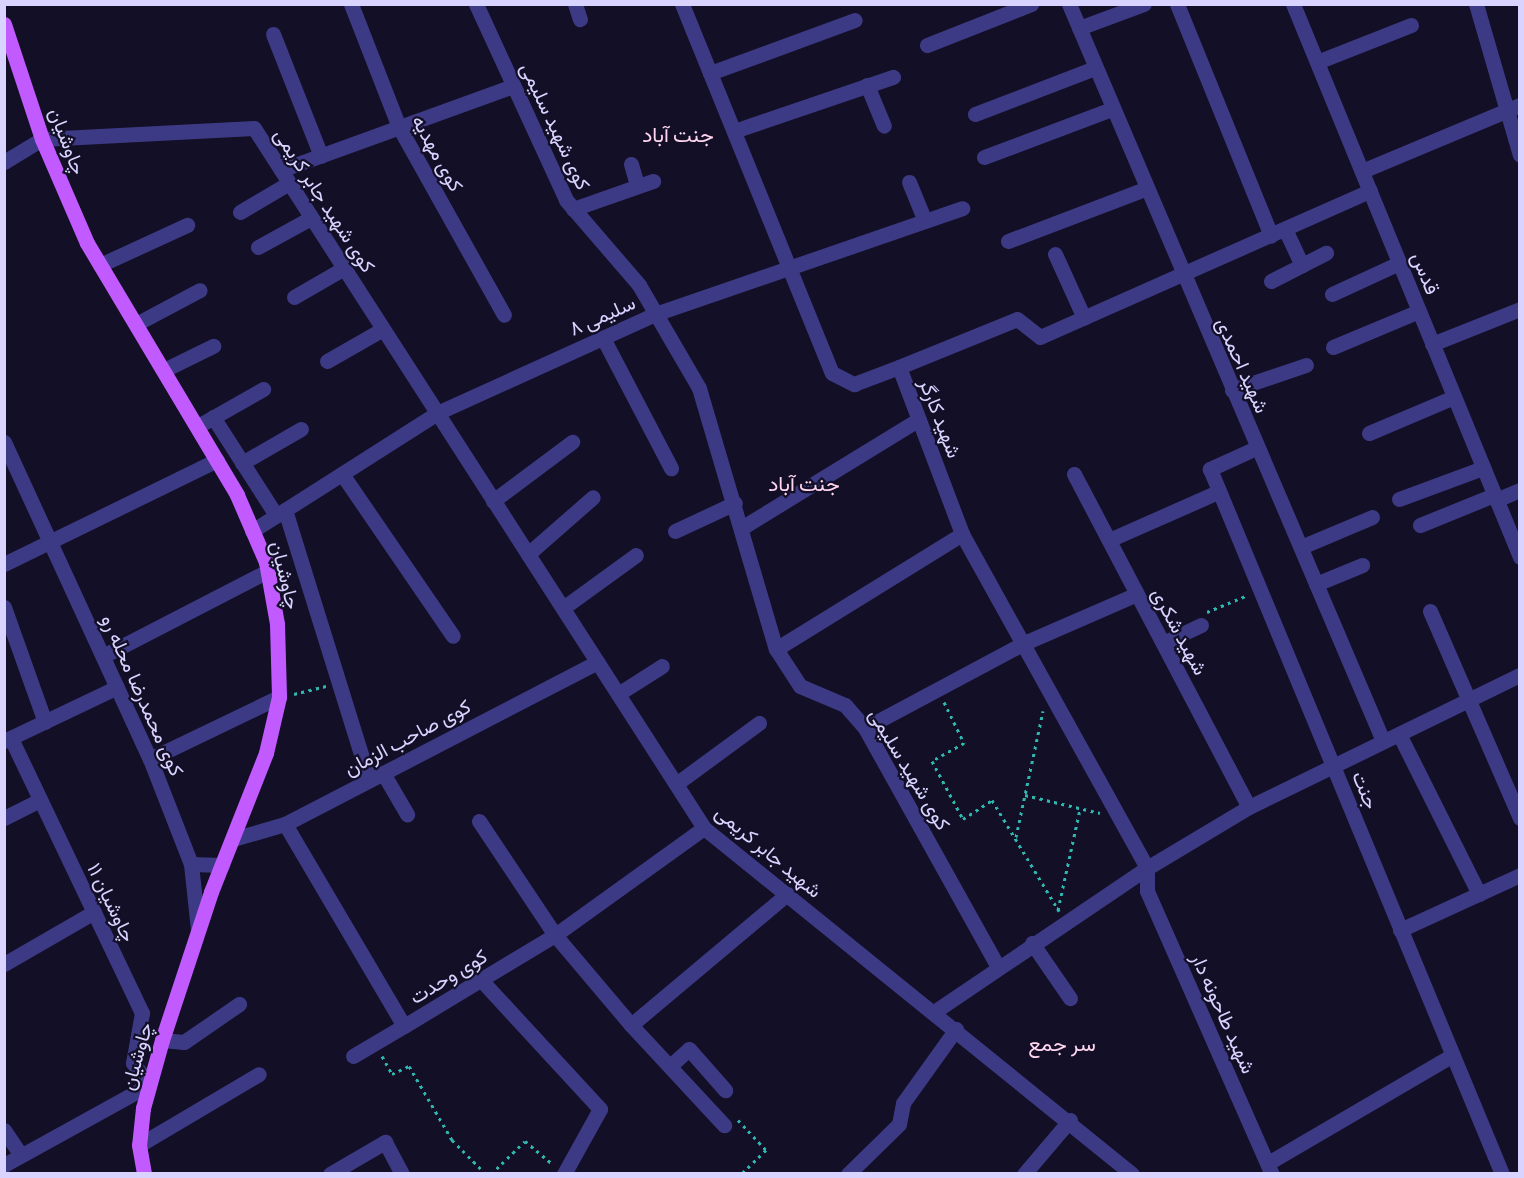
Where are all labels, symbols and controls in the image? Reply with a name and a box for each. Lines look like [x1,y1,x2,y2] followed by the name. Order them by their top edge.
[516,59,596,193] street label: کوی شهید سلیمی
[44,104,92,178] street label: چاوشیان
[407,111,469,195] street label: کوی مهدیه
[642,121,714,147] district label: جنت آباد
[269,123,381,277] street label: کوی شهید جابر کریمی
[1407,248,1445,298] street label: قدس
[565,290,639,340] street label: سلیمی ۸
[1211,314,1275,416] street label: شهید احمدی
[915,375,967,461] street label: شهید کارگر
[768,470,840,496] district label: جنت آباد
[266,538,306,612] street label: چاوشیان
[1147,583,1213,679] street label: شهید شکری
[97,611,189,779] street label: کوی محمدرضا محله رو
[340,694,474,780] street label: کوی صاحب الزمان
[864,704,956,834] street label: کوی شهید سلیمی
[1348,768,1384,812] street label: جنت
[711,800,827,902] street label: شهید جابر کریمی
[83,859,141,945] street label: چاوشیان ۱۱
[405,943,491,1009] street label: کوی وحدت
[1187,949,1261,1077] street label: شهيد طاحونه دار
[115,1019,157,1093] street label: چاوشیان
[1028,1030,1096,1056] district label: سر جمع

